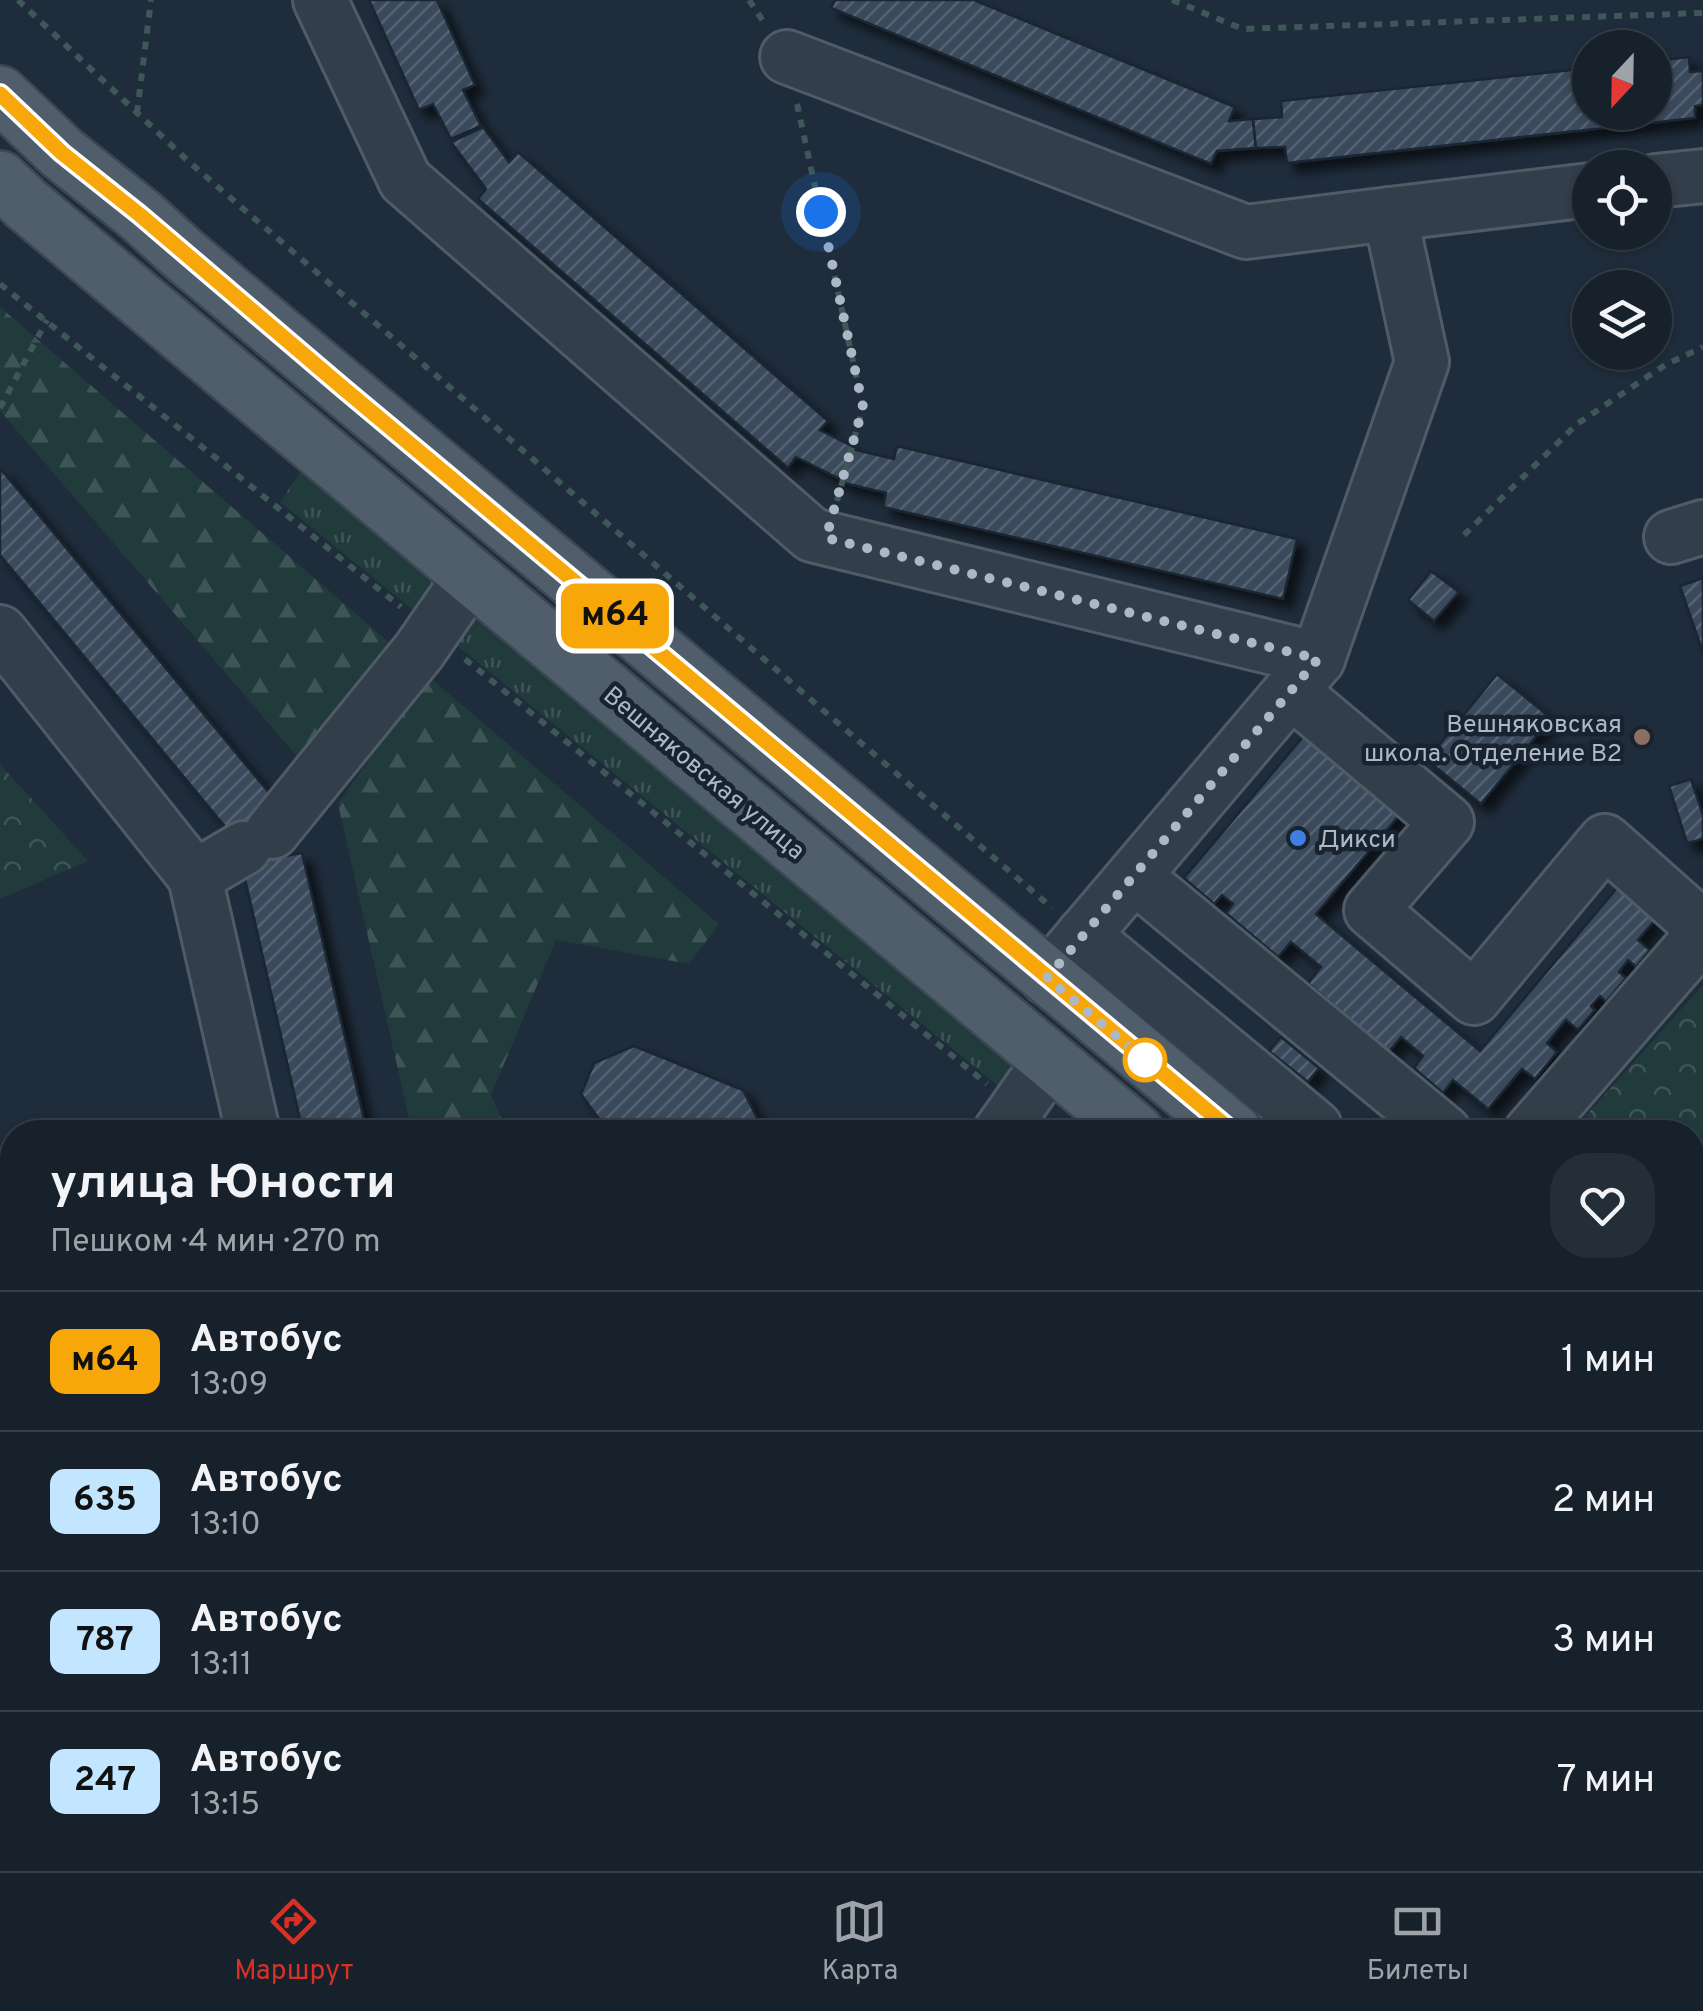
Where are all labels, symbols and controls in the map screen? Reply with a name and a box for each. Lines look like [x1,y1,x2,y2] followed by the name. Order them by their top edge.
[1572,30,1672,130] north arrow
[1572,30,1672,370] map controls
[1572,150,1672,250] button: locate
[796,187,846,237] your location
[1572,270,1672,370] button: layers
[558,584,672,648] line badge: м64
[581,594,649,638] text: м64
[596,681,810,868] street label: Вешняковская улица
[1364,710,1622,771] place label: Вешняковская школа. Отделение В2
[1631,726,1653,748] marker: Вешняковская школа. Отделение В2
[1318,825,1396,857] place label: Дикси
[1287,827,1309,849] marker: Дикси
[1124,1039,1166,1081] unlabelled marker
[1550,1153,1655,1258] button: heart
[50,1155,396,1215] text: улица Юности
[50,1223,381,1263] text: Пешком · 4 мин · 270 m
[190,1317,343,1366] text: Автобус
[1561,1337,1655,1386] text: 1 мин
[71,1339,139,1383] text: м64
[190,1366,268,1406] text: 13:09
[190,1457,343,1506] text: Автобус
[1552,1477,1655,1526] text: 2 мин
[73,1479,137,1523] text: 635
[190,1506,261,1546] text: 13:10
[190,1597,343,1646] text: Автобус
[1552,1617,1655,1666] text: 3 мин
[76,1619,134,1663] text: 787
[190,1646,252,1686] text: 13:11
[190,1737,343,1786] text: Автобус
[1557,1757,1655,1806] text: 7 мин
[74,1759,136,1803] text: 247
[190,1786,260,1826] text: 13:15
[234,1894,353,1990] tab: Маршрут
[822,1894,898,1990] tab: Карта
[1367,1894,1469,1990] tab: Билеты

